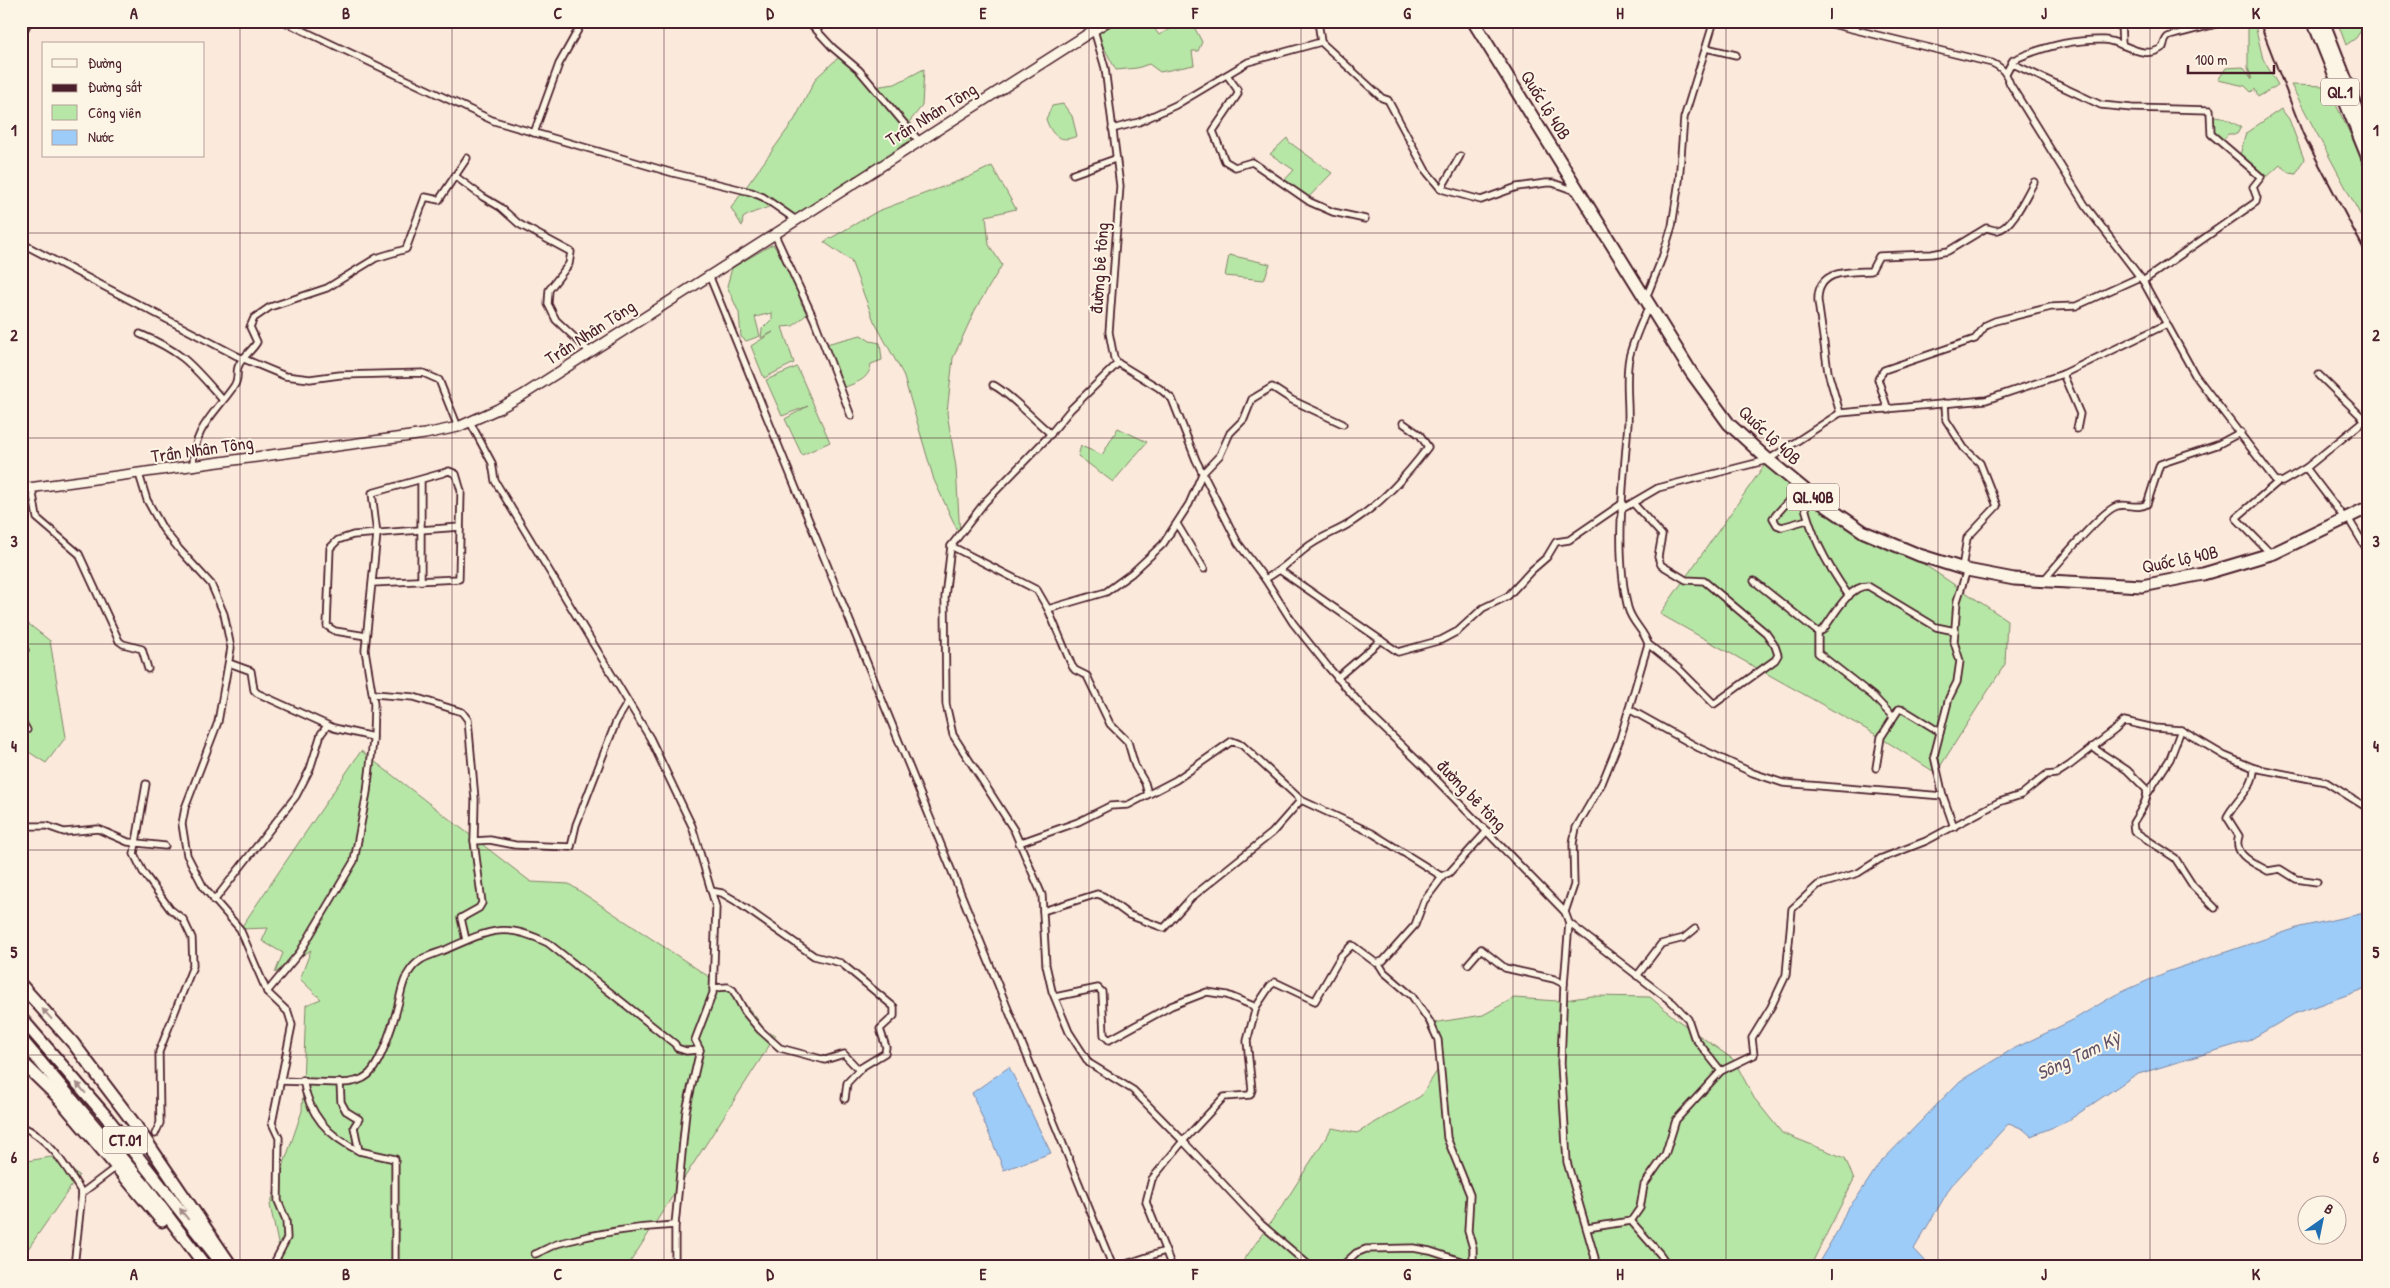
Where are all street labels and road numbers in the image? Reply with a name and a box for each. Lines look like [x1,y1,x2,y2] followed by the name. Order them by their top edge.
[1515,66,1577,144] street label: Quốc lộ 40B
[881,76,981,152] street label: Trần Nhân Tông
[2321,78,2359,105] road number: QL.1
[1083,222,1115,314] street label: đường bê tông
[540,293,640,371] street label: Trần Nhân Tông
[1733,399,1807,471] street label: Quốc lộ 40B
[149,429,255,469] street label: Trần Nhân Tông
[1787,484,1839,511] road number: QL.40B
[2139,539,2221,579] street label: Quốc lộ 40B
[1431,754,1513,836] street label: đường bê tông
[102,1126,148,1154] road number: CT.01

